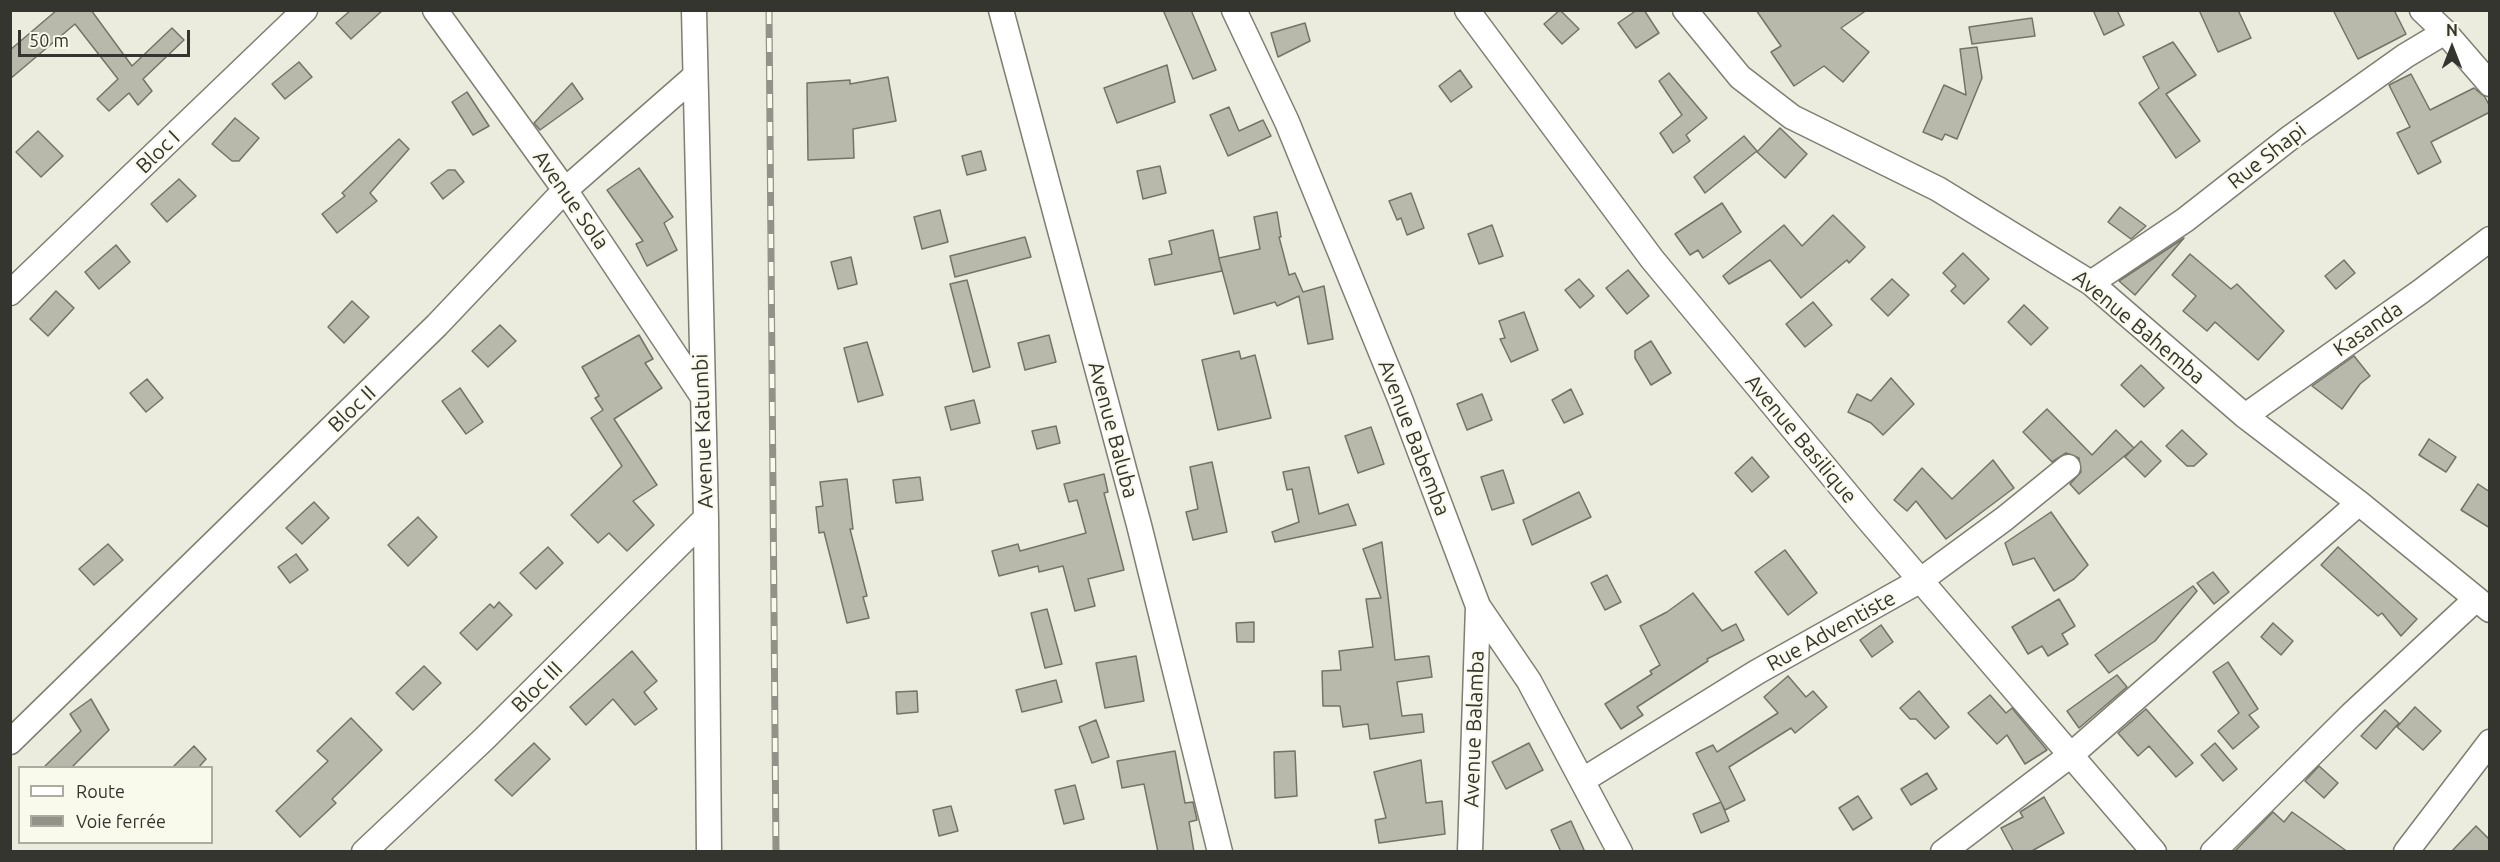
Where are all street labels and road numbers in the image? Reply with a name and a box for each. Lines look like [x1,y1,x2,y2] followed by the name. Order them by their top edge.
[2223,118,2311,194] street label: Rue Shapi
[131,125,185,179] street label: Bloc I
[528,146,614,254] street label: Avenue Sola
[2068,264,2210,390] street label: Avenue Bahemba
[2329,296,2407,362] street label: Kasanda
[688,353,718,509] street label: Avenue Katumbi
[1373,357,1455,519] street label: Avenue Babemba
[1083,359,1143,501] street label: Avenue Baluba
[1740,369,1862,509] street label: Avenue Basilique
[323,380,381,438] street label: Bloc II
[1762,585,1900,677] street label: Rue Adventiste
[1459,650,1489,808] street label: Avenue Balamba
[506,656,568,718] street label: Bloc III

